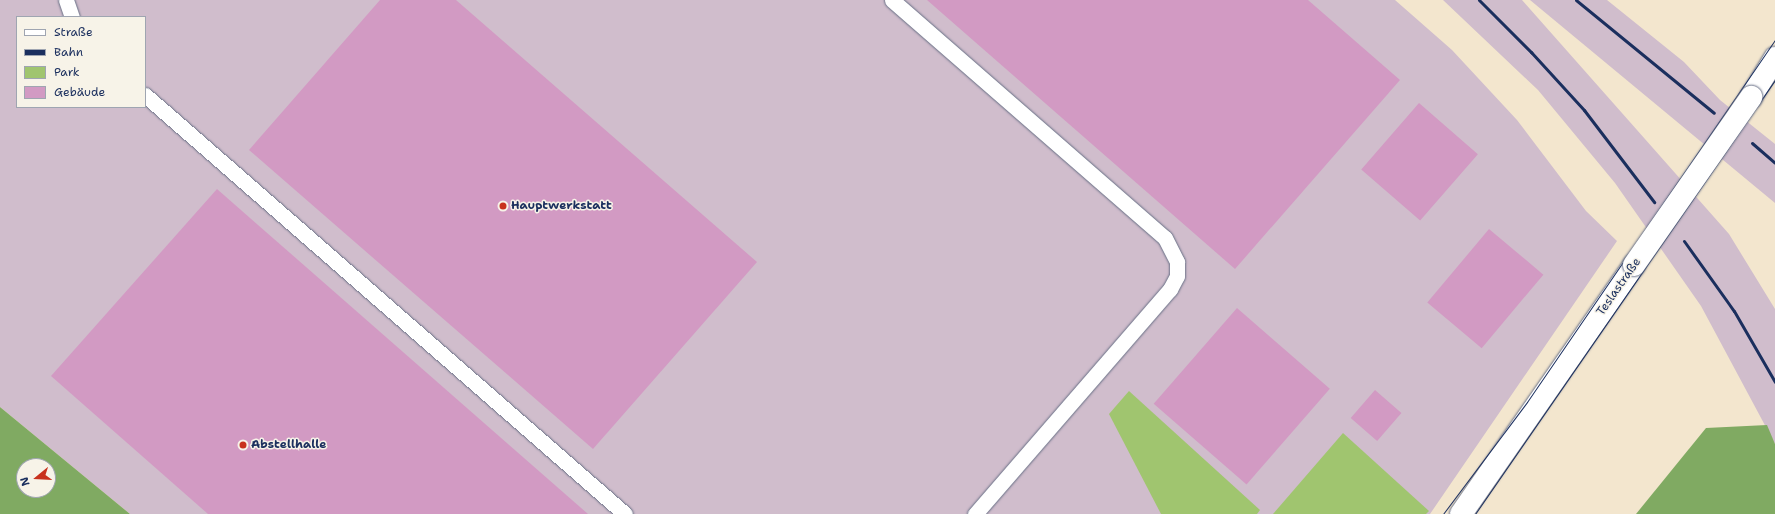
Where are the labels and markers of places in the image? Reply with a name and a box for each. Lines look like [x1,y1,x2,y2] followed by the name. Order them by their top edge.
[511,199,612,213] place label: Hauptwerkstatt
[498,201,508,211] marker: Hauptwerkstatt
[251,438,326,452] place label: Abstellhalle
[238,440,248,450] marker: Abstellhalle

